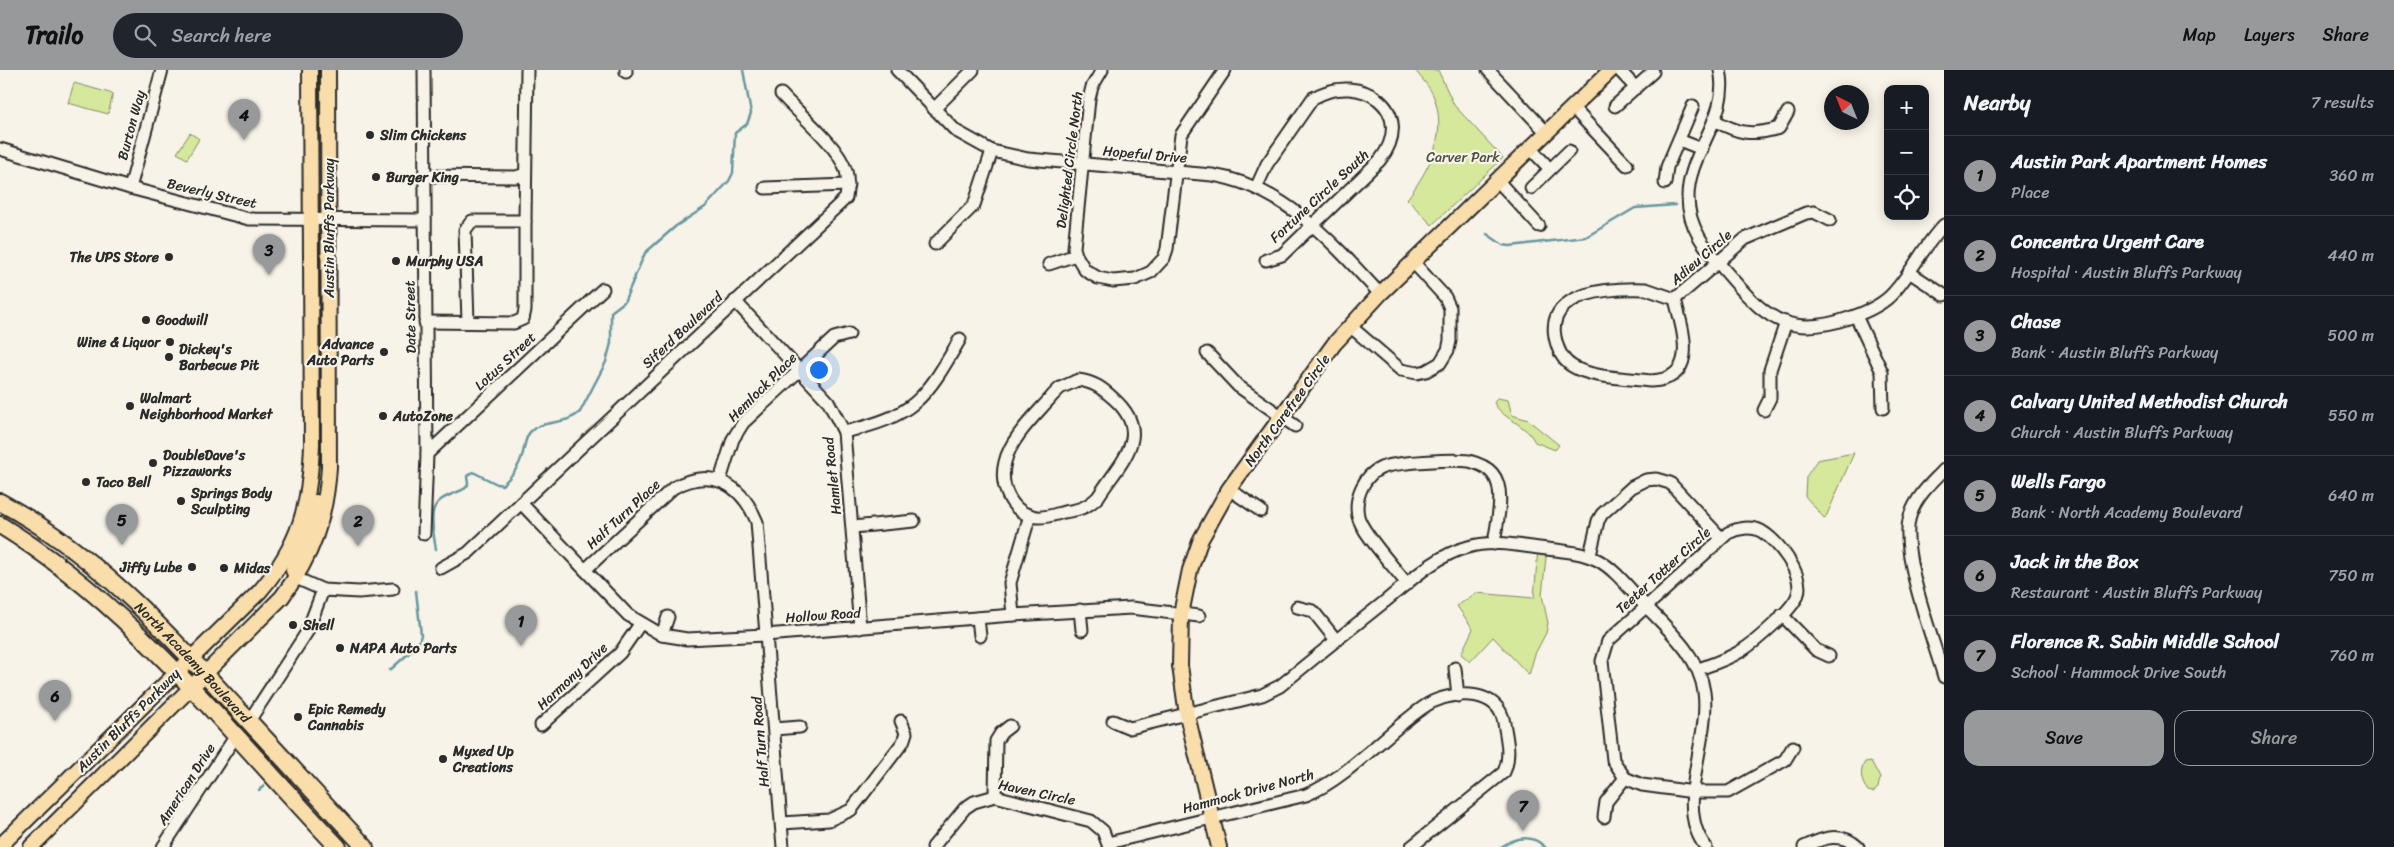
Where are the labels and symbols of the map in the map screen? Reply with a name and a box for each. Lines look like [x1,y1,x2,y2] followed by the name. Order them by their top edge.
[1824,85,1869,130] north arrow
[110,87,153,163] street label: Burton Way
[1049,90,1090,230] street label: Delighted Circle North
[228,99,260,140] pin: 4
[379,123,467,148] place label: Slim Chickens
[364,129,376,141] marker: Slim Chickens
[1102,138,1188,171] street label: Hopeful Drive
[1264,143,1375,249] street label: Fortune Circle South
[1426,145,1500,170] park label: Carver Park
[317,157,342,299] street label: Austin Bluffs Parkway
[386,165,460,190] place label: Burger King
[164,171,259,216] street label: Beverly Street
[370,171,382,183] marker: Burger King
[1664,223,1738,292] street label: Adieu Circle
[253,234,285,275] pin: 3
[69,245,160,270] place label: The UPS Store
[405,249,483,274] place label: Murphy USA
[163,251,175,263] marker: The UPS Store
[390,255,402,267] marker: Murphy USA
[397,280,424,354] street label: Date Street
[636,285,730,375] street label: Siferd Boulevard
[155,308,209,333] place label: Goodwill
[140,314,152,326] marker: Goodwill
[468,326,542,397] street label: Lotus Street
[77,330,161,355] place label: Wine & Liquor
[306,332,375,373] place label: Advance Auto Parts
[164,336,176,348] marker: Wine & Liquor
[179,337,260,378] place label: Dickey's Barbecue Pit
[378,346,390,358] marker: Advance Auto Parts
[721,346,803,428] street label: Hemlock Place
[1238,349,1337,472] street label: North Carefree Circle
[163,351,175,363] marker: Dickey's Barbecue Pit
[806,357,832,383] your location
[139,386,274,427] place label: Walmart Neighborhood Market
[124,400,136,412] marker: Walmart Neighborhood Market
[392,404,454,429] place label: AutoZone
[377,410,389,422] marker: AutoZone
[816,434,849,516] street label: Hamlet Road
[163,443,246,484] place label: DoubleDave's Pizzaworks
[147,457,159,469] marker: DoubleDave's Pizzaworks
[96,470,152,495] place label: Taco Bell
[580,473,666,556] street label: Half Turn Place
[80,476,92,488] marker: Taco Bell
[190,481,273,522] place label: Springs Body Sculpting
[175,495,187,507] marker: Springs Body Sculpting
[106,504,138,545] pin: 5
[342,505,374,546] pin: 2
[1610,520,1717,620] street label: Teeter Totter Circle
[119,555,182,580] place label: Jiffy Lube
[233,556,271,581] place label: Midas
[186,561,198,573] marker: Jiffy Lube
[218,562,230,574] marker: Midas
[128,596,258,730] street label: North Academy Boulevard
[785,600,863,631] street label: Hollow Road
[505,605,537,646] pin: 1
[302,613,335,638] place label: Shell
[287,619,299,631] marker: Shell
[349,636,457,661] place label: NAPA Auto Parts
[531,636,614,716] street label: Harmony Drive
[334,642,346,654] marker: NAPA Auto Parts
[69,662,187,779] street label: Austin Bluffs Parkway
[39,680,71,721] pin: 6
[744,694,777,788] street label: Half Turn Road
[307,697,386,738] place label: Epic Remedy Cannabis
[292,711,304,723] marker: Epic Remedy Cannabis
[150,738,222,831] street label: American Drive
[452,739,514,780] place label: Myxed Up Creations
[437,753,449,765] marker: Myxed Up Creations
[1180,762,1317,821] street label: Hammock Drive North
[996,772,1078,813] street label: Haven Circle
[1507,790,1539,831] pin: 7

